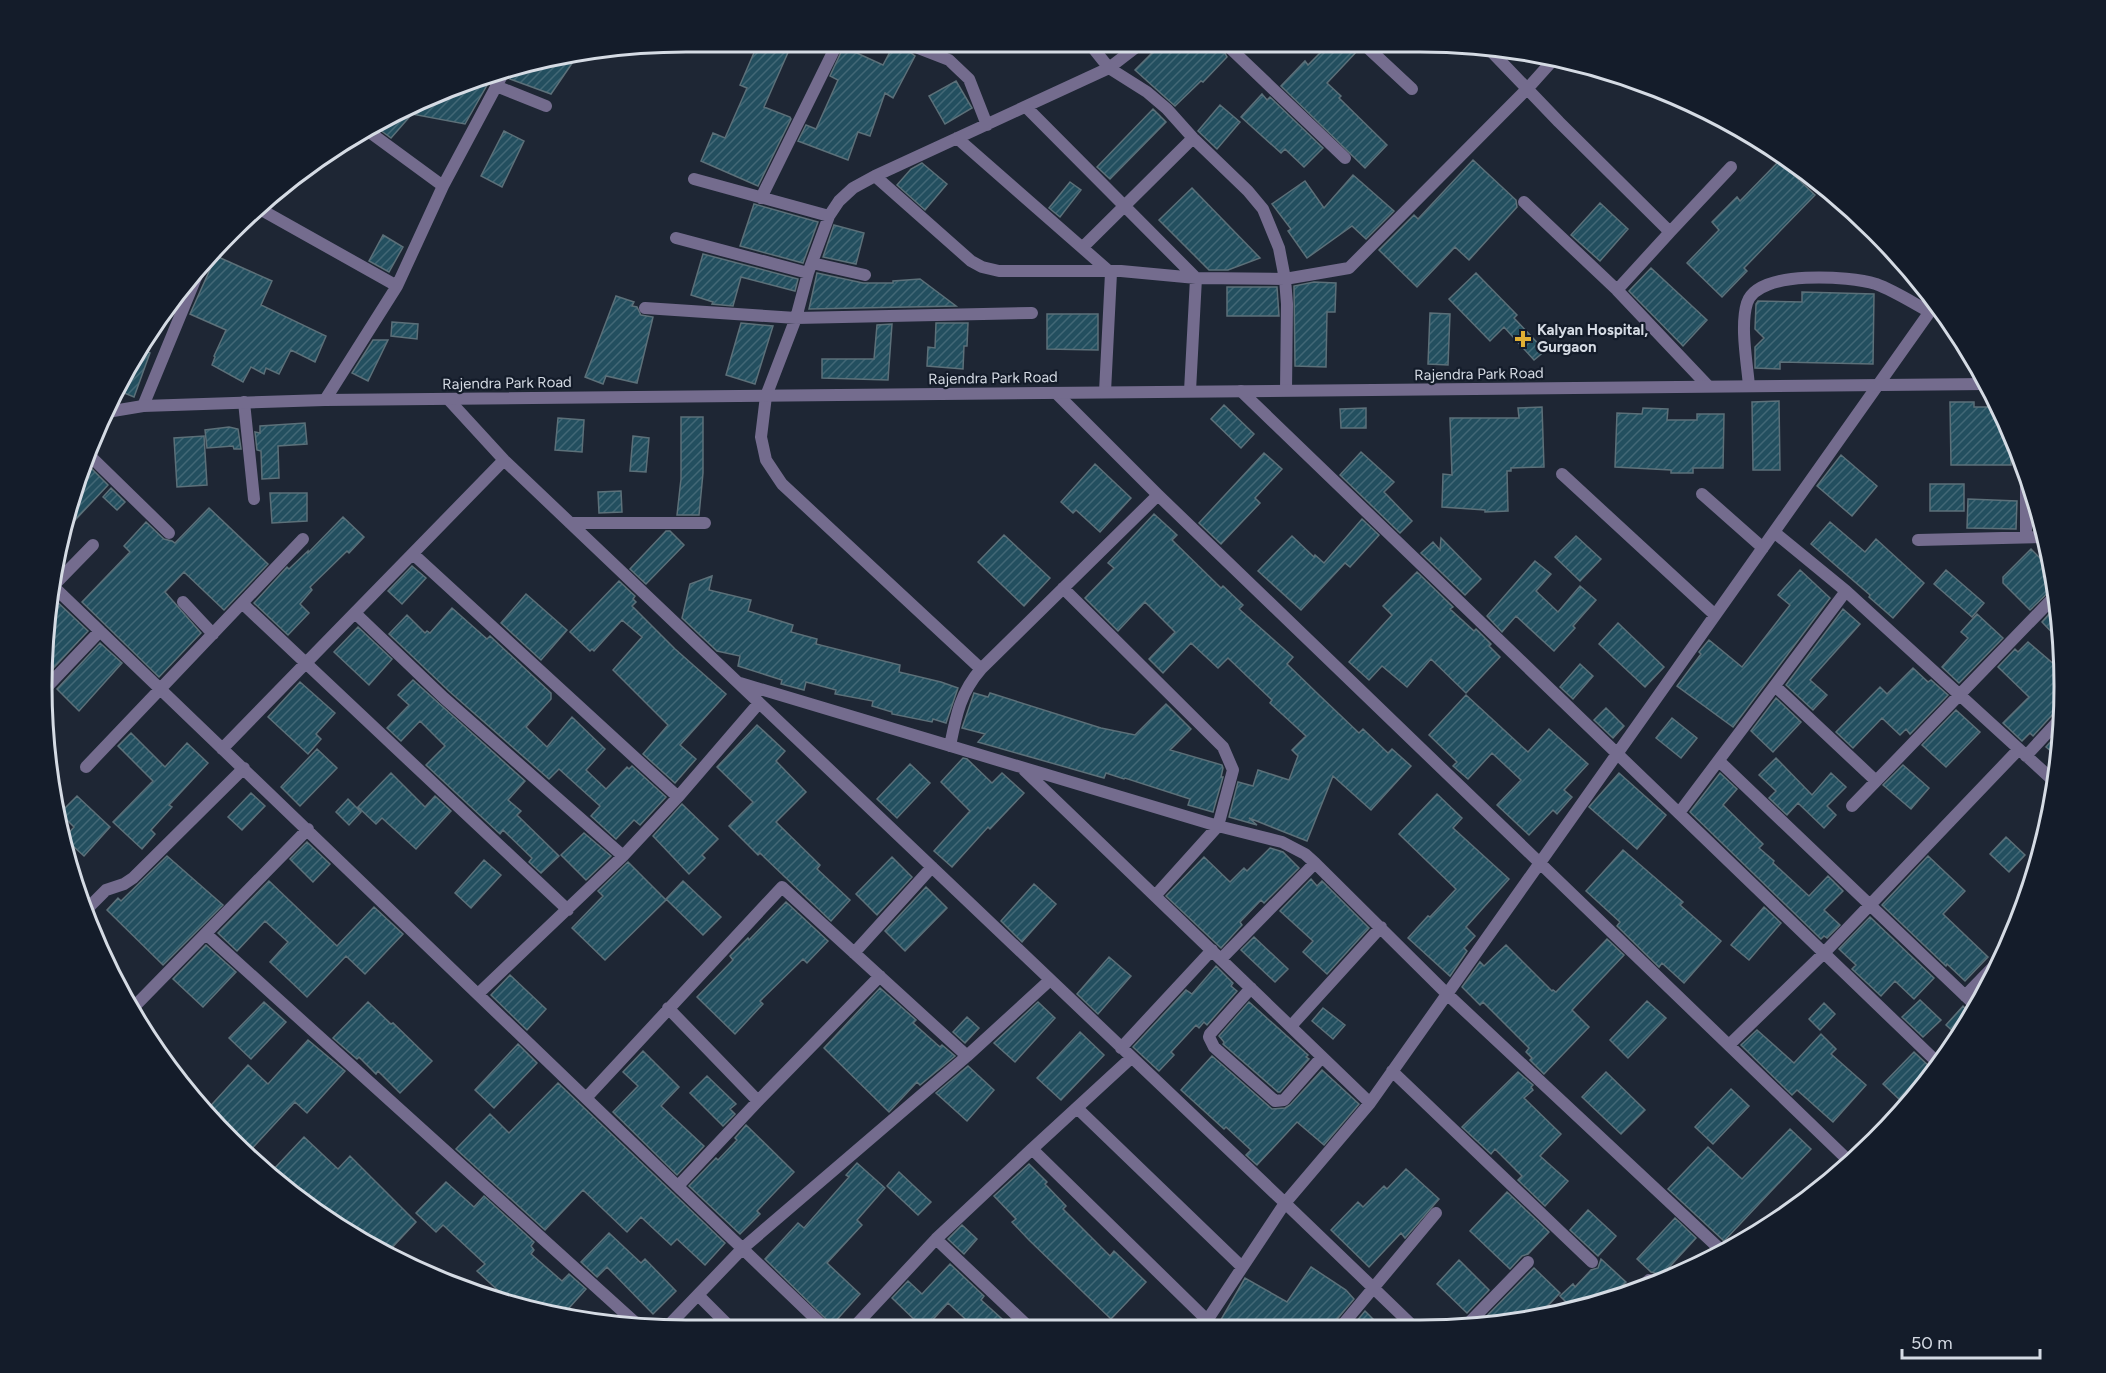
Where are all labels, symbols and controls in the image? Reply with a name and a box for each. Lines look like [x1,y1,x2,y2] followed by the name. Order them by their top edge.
[1537,321,1648,356] place label: Kalyan Hospital, Gurgaon
[1514,330,1532,348] marker: Kalyan Hospital, Gurgaon
[1414,364,1544,384] street label: Rajendra Park Road
[928,368,1058,388] street label: Rajendra Park Road
[442,373,572,393] street label: Rajendra Park Road
[1902,1322,2040,1360] scale bar
[1911,1332,1953,1354] text: 50 m

